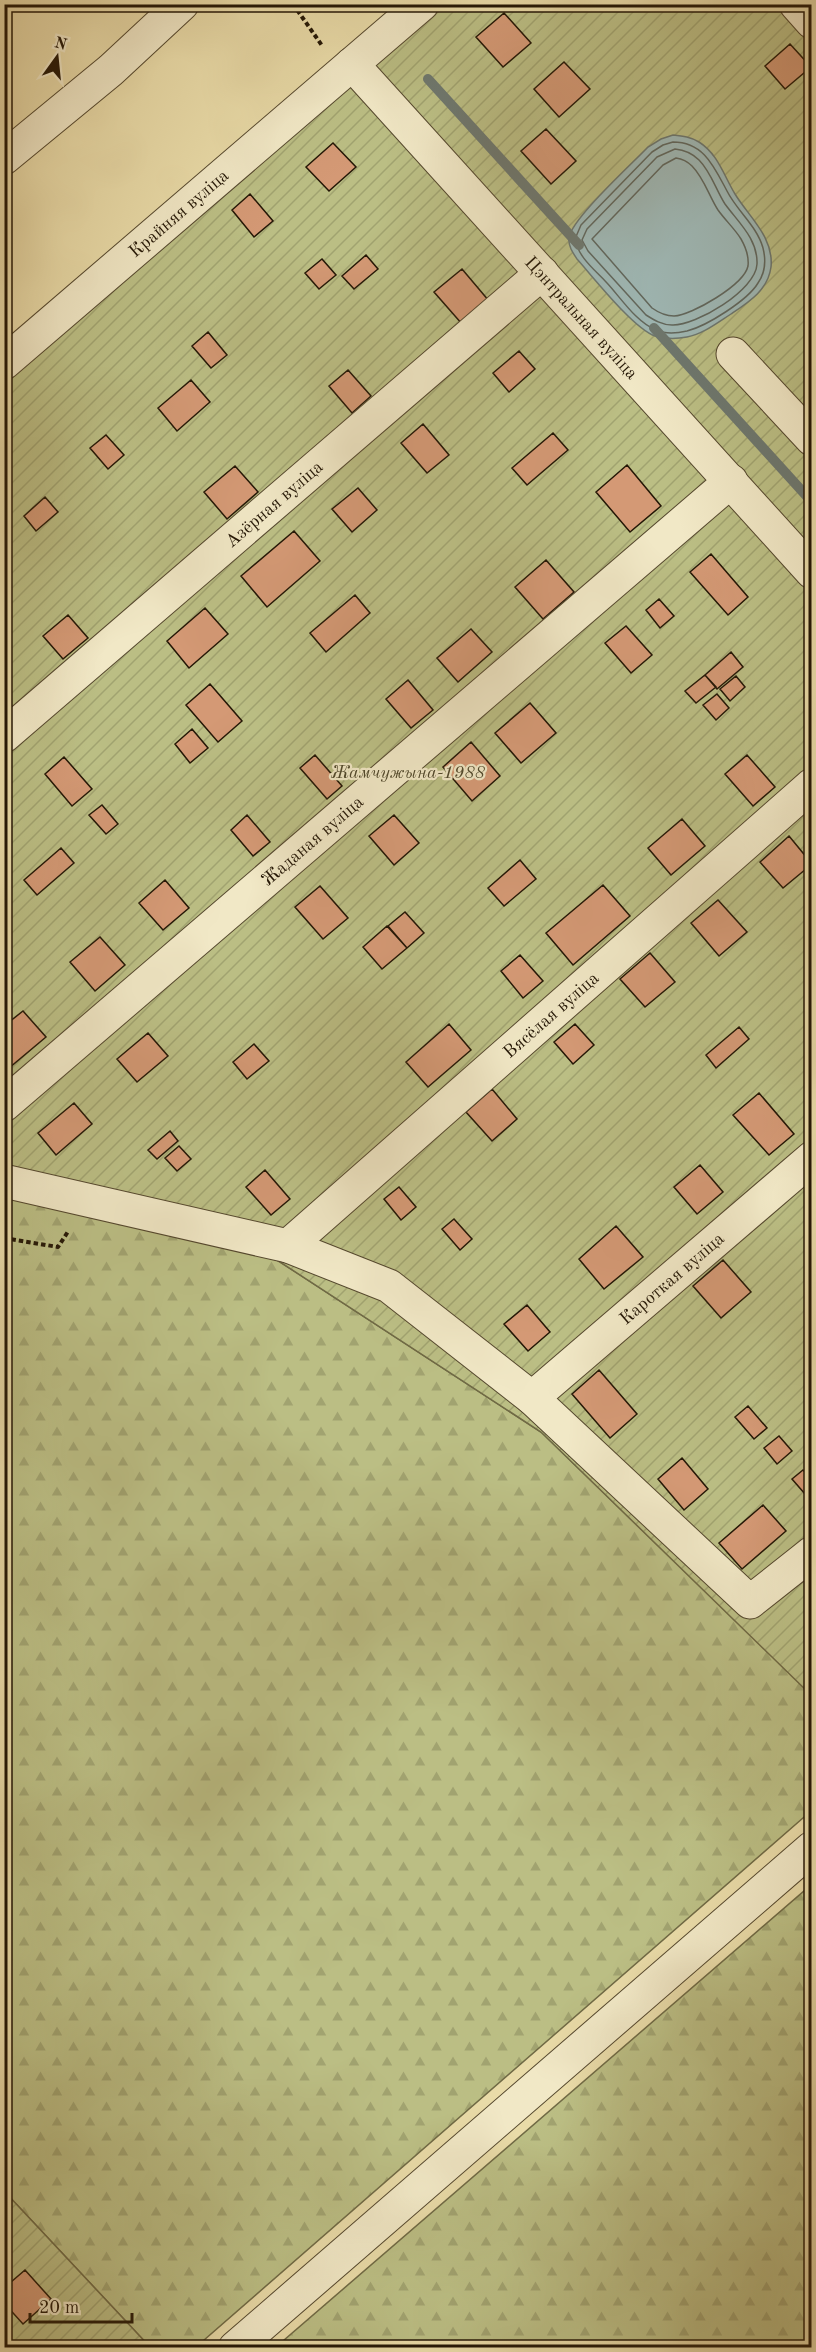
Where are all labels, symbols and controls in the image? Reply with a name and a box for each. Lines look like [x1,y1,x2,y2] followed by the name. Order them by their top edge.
[27,27,87,87] north arrow
[52,35,69,54] text: N
[126,166,232,261] street label: Крайняя вуліца
[521,253,641,383] street label: Цэнтральная вуліца
[222,458,327,551] street label: Азёрная вуліца
[331,764,486,782] park label: Жамчужына-1988
[258,793,367,890] street label: Жаданая вуліца
[500,969,603,1062] street label: Вясёлая вуліца
[617,1229,728,1328] street label: Кароткая вуліца
[30,2286,132,2324] scale bar
[39,2299,79,2317] text: 20 m

